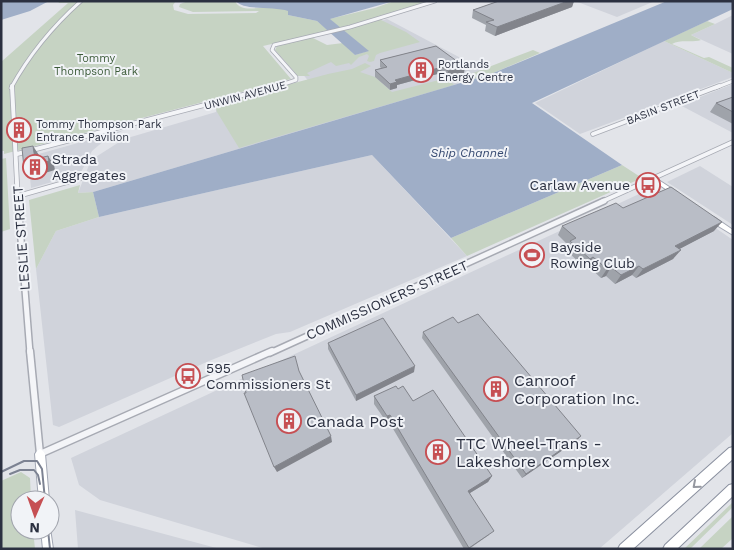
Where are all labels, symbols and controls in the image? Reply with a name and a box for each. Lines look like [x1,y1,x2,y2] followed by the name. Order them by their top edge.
[54,52,138,78] park label: Tommy Thompson Park
[408,57,434,83] building icon: Portlands Energy Centre
[438,58,513,84] place label: Portlands Energy Centre
[203,78,288,113] street label: UNWIN AVENUE
[625,87,702,127] street label: BASIN STREET
[6,117,32,143] building icon: Tommy Thompson Park Entrance Pavilion
[36,118,162,144] place label: Tommy Thompson Park Entrance Pavilion
[431,146,508,160] water label: Ship Channel
[52,151,126,183] place label: Strada Aggregates
[22,154,48,180] building icon: Strada Aggregates
[635,172,661,198] bus stop icon: Carlaw Avenue
[530,177,630,193] place label: Carlaw Avenue
[9,184,33,291] street label: LESLIE STREET
[550,239,635,271] place label: Bayside Rowing Club
[519,242,545,268] sports icon: Bayside Rowing Club
[304,257,471,343] street label: COMMISSIONERS STREET
[206,360,331,392] place label: 595 Commissioners St
[175,363,201,389] bus stop icon: 595 Commissioners St
[514,371,639,408] place label: Canroof Corporation Inc.
[483,376,509,402] building icon: Canroof Corporation Inc.
[276,408,302,434] building icon: Canada Post
[306,412,404,431] place label: Canada Post
[456,434,610,471] place label: TTC Wheel-Trans - Lakeshore Complex
[425,439,451,465] building icon: TTC Wheel-Trans - Lakeshore Complex
[693,479,702,488] one-way arrow
[10,490,60,540] north arrow
[29,520,40,536] text: N

